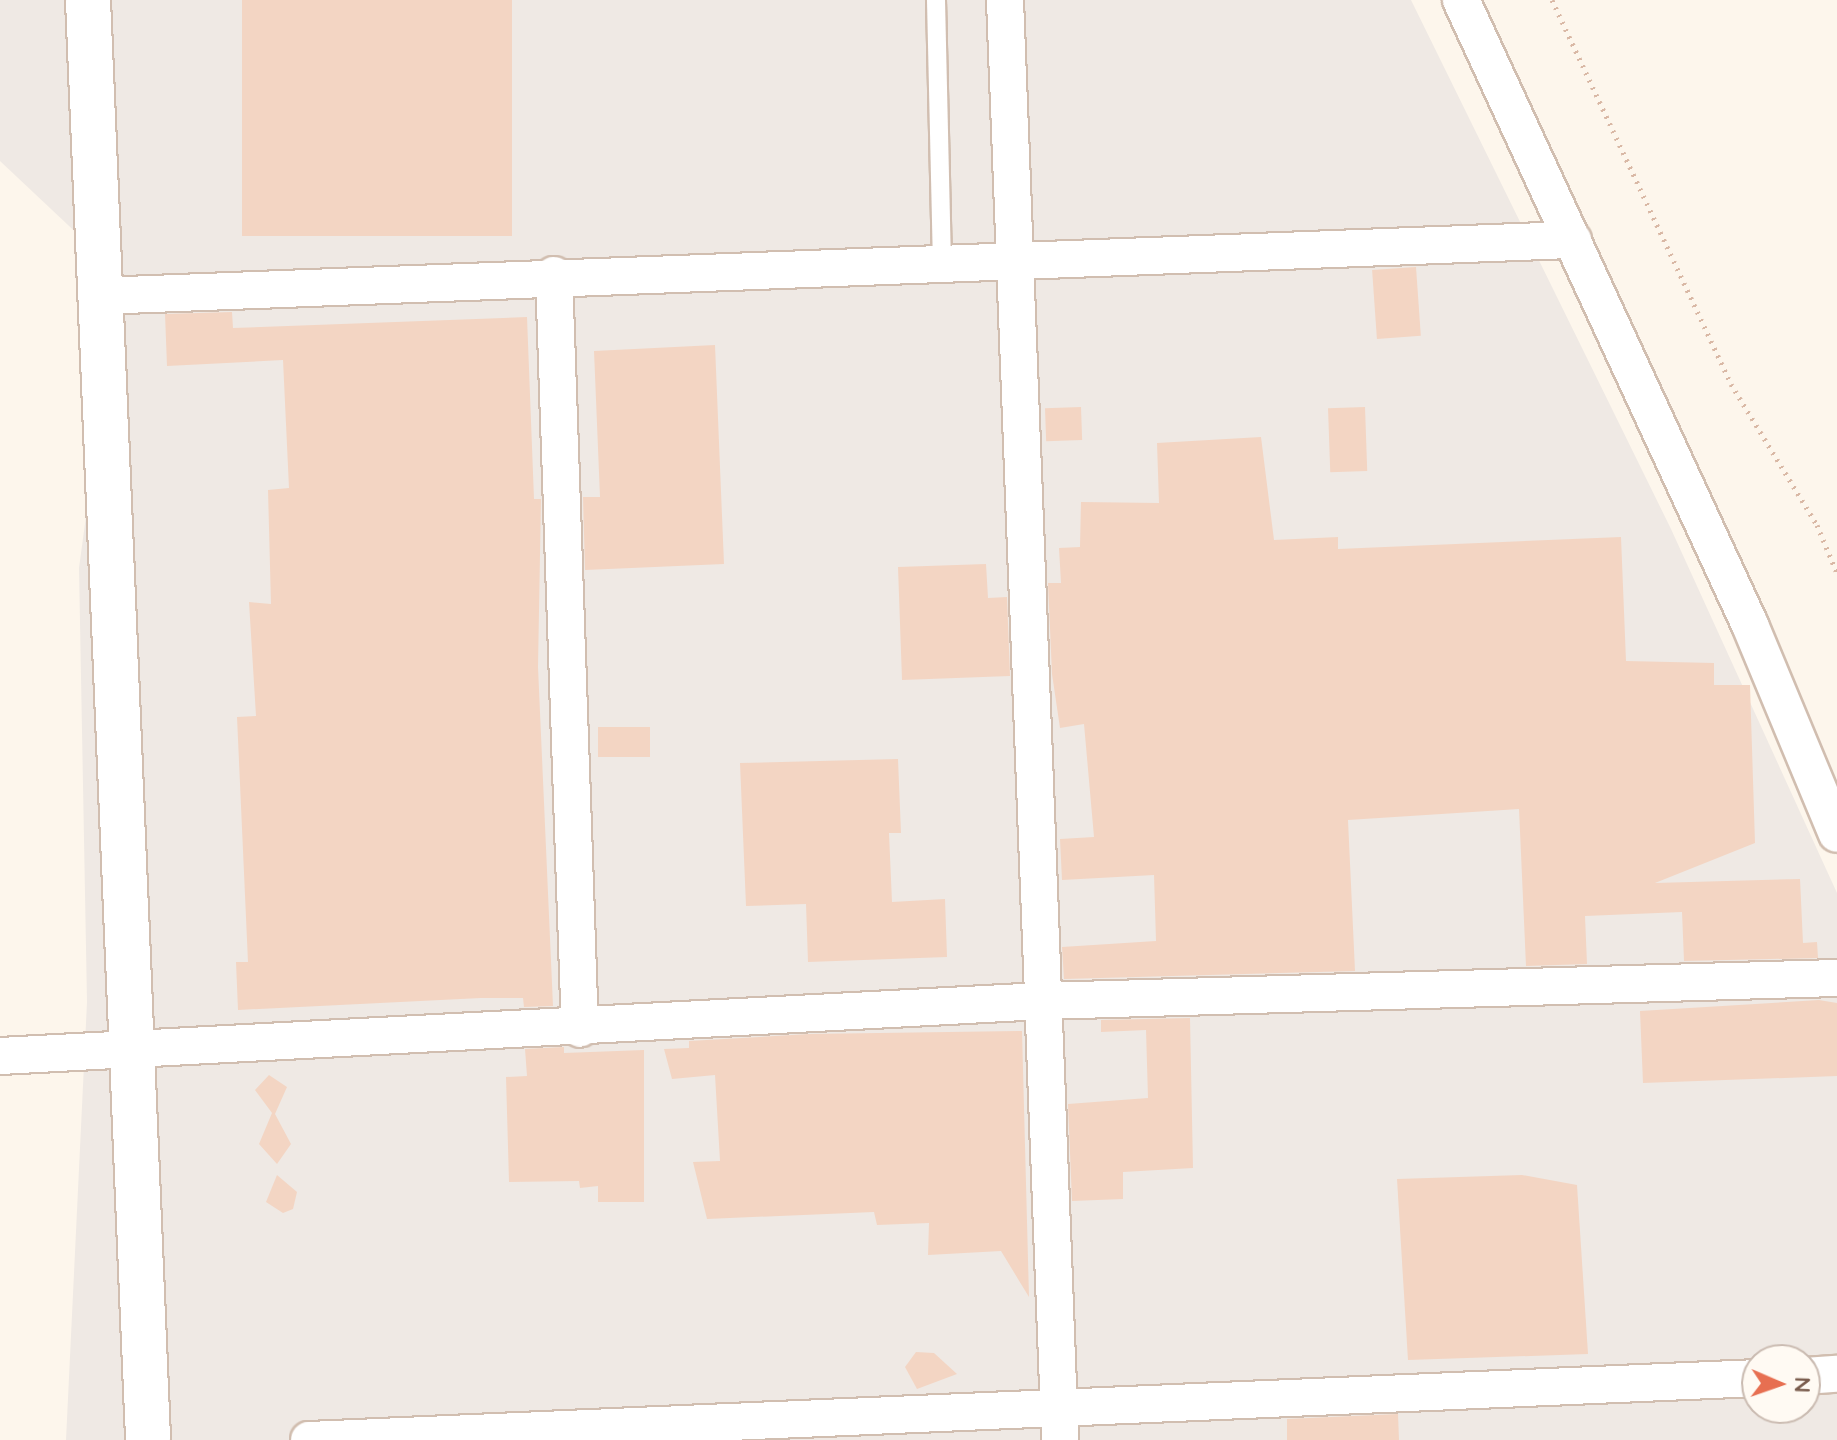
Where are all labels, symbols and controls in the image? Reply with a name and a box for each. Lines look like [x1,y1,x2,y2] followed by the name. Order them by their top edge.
[1741,1344,1821,1424] north arrow
[1789,1376,1817,1393] text: N

